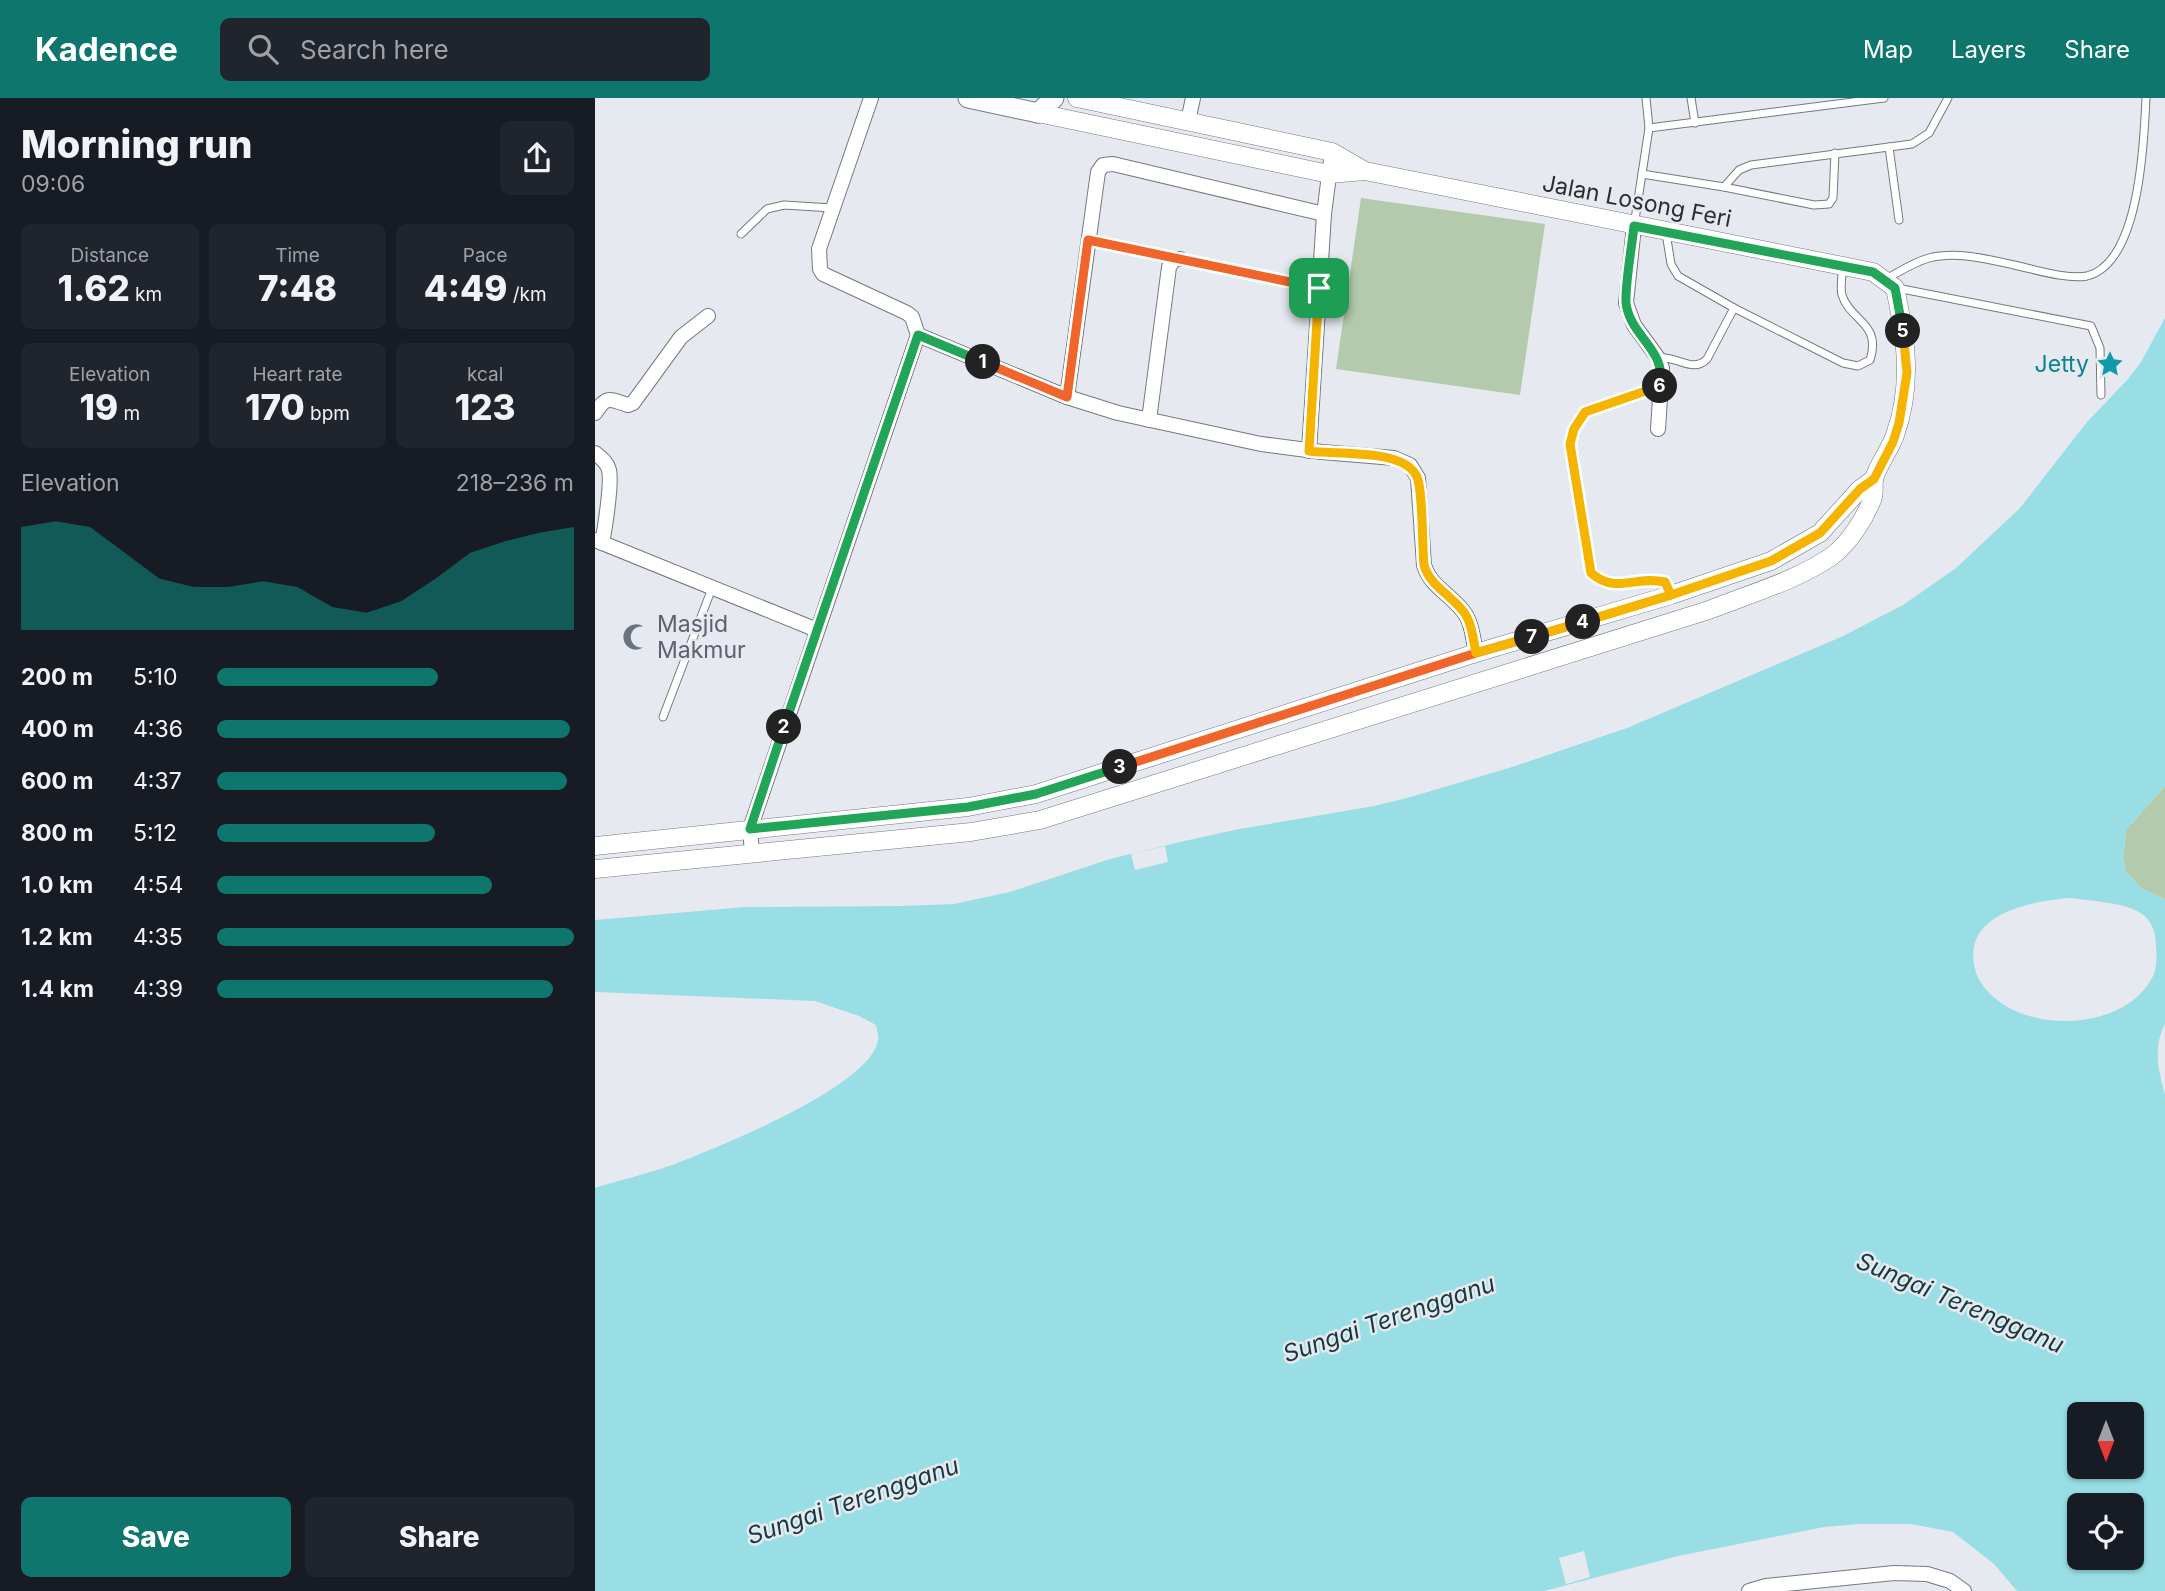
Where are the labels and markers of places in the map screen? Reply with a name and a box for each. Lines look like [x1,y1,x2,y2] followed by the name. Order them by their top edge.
[1289,258,1349,318] pin
[1885,314,1921,348] pin: 5
[965,344,1001,380] pin: 1
[2095,349,2125,379] place icon: Jetty
[2035,350,2089,378] place label: Jetty
[1643,368,1677,404] pin: 6
[1565,604,1601,640] pin: 4
[657,610,746,664] place label: Masjid Makmur
[1515,620,1549,654] pin: 7
[621,622,651,652] mosque icon: Masjid Makmur
[767,710,801,744] pin: 2
[1103,750,1137,784] pin: 3

